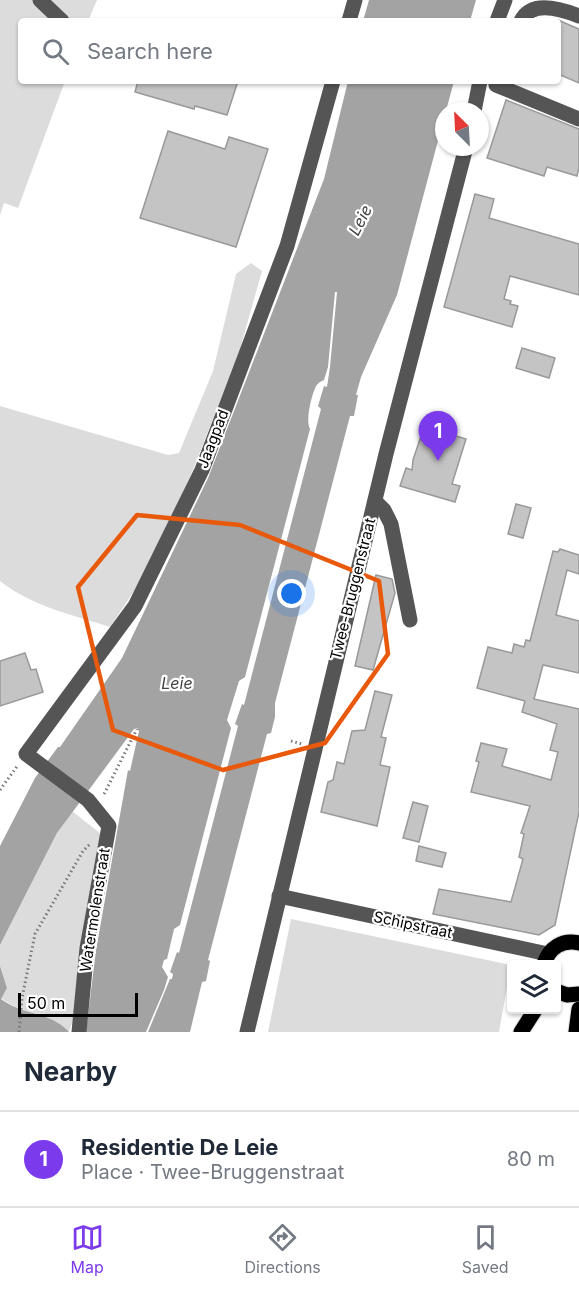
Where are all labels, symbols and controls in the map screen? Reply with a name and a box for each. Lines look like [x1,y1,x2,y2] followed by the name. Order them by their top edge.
[18,18,561,84] search box
[39,35,72,68] icon: search
[87,38,213,64] text: Search here
[435,102,489,156] north arrow
[344,201,376,239] water label: Leie
[193,407,232,471] street label: Jaagpad
[418,412,458,461] pin: 1
[326,516,379,662] street label: Twee-Bruggenstraat
[277,579,306,608] your location
[161,673,193,693] water label: Leie
[75,846,114,973] street label: Watermolenstraat
[372,907,454,942] street label: Schipstraat
[507,960,561,1014] map controls
[507,960,561,1014] button: layers
[18,990,138,1018] scale bar
[27,993,65,1013] text: 50 m
[24,1056,117,1087] text: Nearby
[81,1134,278,1160] text: Residentie De Leie
[39,1147,48,1171] text: 1
[507,1147,555,1171] text: 80 m
[81,1160,344,1184] text: Place · Twee-Bruggenstraat
[70,1221,104,1277] tab: Map
[245,1221,321,1277] tab: Directions
[462,1221,509,1277] tab: Saved

